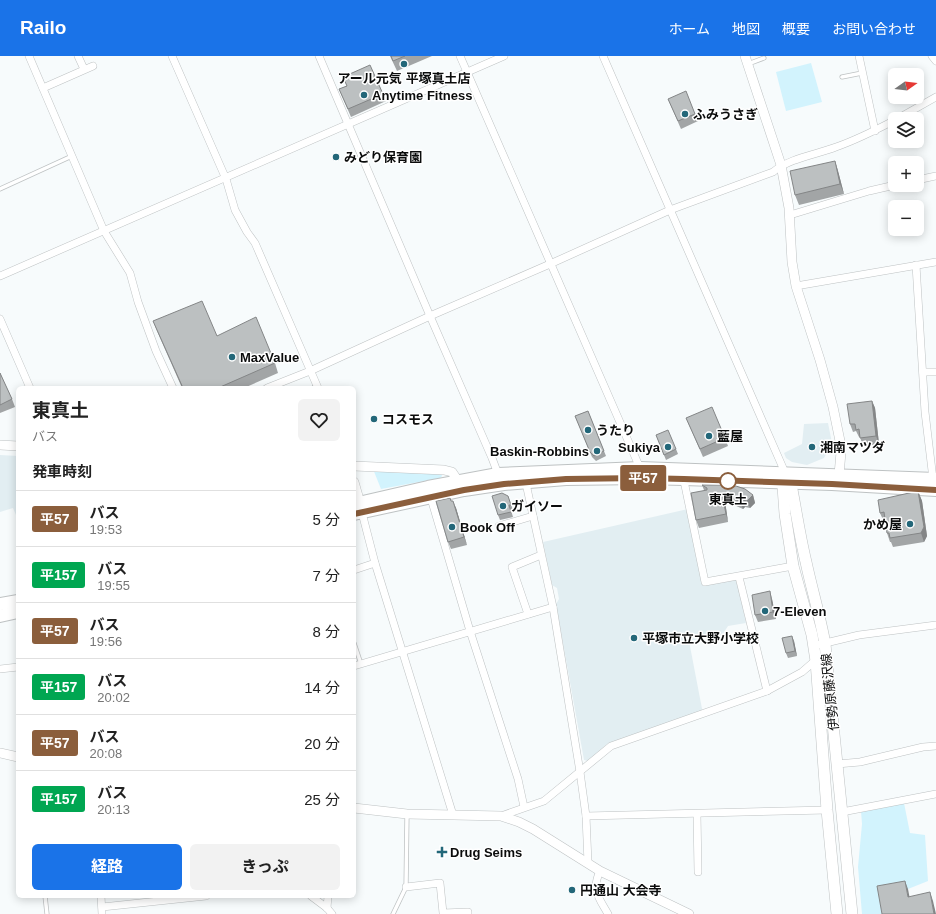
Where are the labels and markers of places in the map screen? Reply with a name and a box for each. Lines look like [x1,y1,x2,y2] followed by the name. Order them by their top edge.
[399,59,409,69] marker: アール元気 平塚真土店
[338,71,470,86] place label: アール元気 平塚真土店
[372,88,472,103] place label: Anytime Fitness
[359,90,369,100] marker: Anytime Fitness
[693,107,758,122] place label: ふみうさぎ
[680,109,690,119] marker: ふみうさぎ
[344,150,422,165] place label: みどり保育園
[331,152,341,162] marker: みどり保育園
[240,350,299,365] place label: MaxValue
[227,352,237,362] marker: MaxValue
[382,412,434,427] place label: コスモス
[369,414,379,424] marker: コスモス
[596,423,635,438] place label: うたり
[583,425,593,435] marker: うたり
[717,429,743,444] place label: 藍屋
[704,431,714,441] marker: 藍屋
[618,440,661,455] place label: Sukiya
[820,440,885,455] place label: 湘南マツダ
[663,442,673,452] marker: Sukiya
[807,442,817,452] marker: 湘南マツダ
[490,444,589,459] place label: Baskin-Robbins
[592,446,602,456] marker: Baskin-Robbins
[719,472,737,490] marker: 東真土
[708,492,748,507] place label: 東真土
[511,499,563,514] place label: ガイソー
[498,501,508,511] marker: ガイソー
[863,517,902,532] place label: かめ屋
[905,519,915,529] marker: かめ屋
[460,520,516,535] place label: Book Off
[447,522,457,532] marker: Book Off
[773,604,827,619] place label: 7-Eleven
[760,606,770,616] marker: 7-Eleven
[642,631,759,646] place label: 平塚市立大野小学校
[629,633,639,643] marker: 平塚市立大野小学校
[450,845,522,860] place label: Drug Seims
[437,847,447,857] marker: Drug Seims
[580,883,662,898] place label: 円通山 大会寺
[567,885,577,895] marker: 円通山 大会寺

